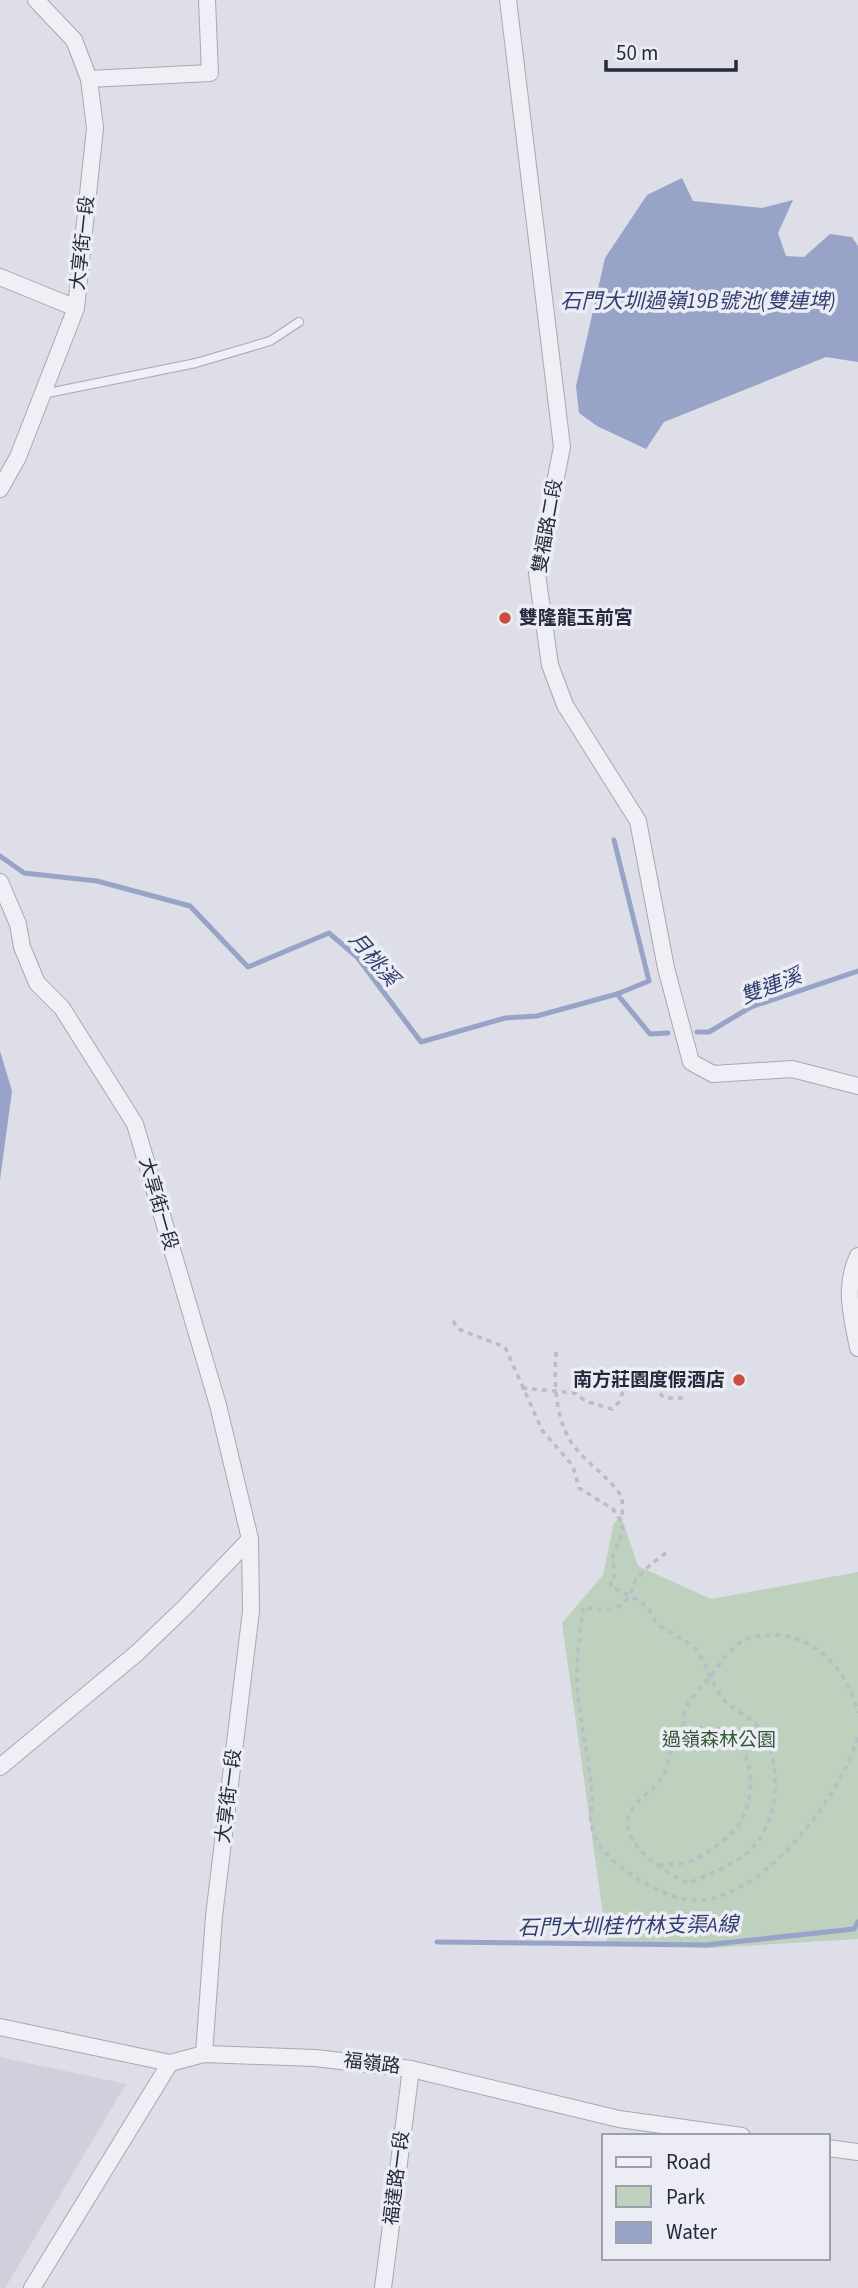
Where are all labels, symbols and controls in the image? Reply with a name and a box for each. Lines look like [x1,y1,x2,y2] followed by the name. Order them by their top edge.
[606,28,736,72] scale bar
[616,38,658,68] text: 50 m
[65,194,101,292] street label: 大享街一段
[560,286,836,316] water label: 石門大圳過嶺19B號池(雙連埤)
[526,477,570,575] street label: 雙福路二段
[519,605,633,632] place label: 雙隆龍玉前宮
[497,610,513,626] marker: 雙隆龍玉前宮
[342,925,408,995] water label: 月桃溪
[736,960,809,1011] water label: 雙連溪
[132,1155,184,1253] street label: 大享街一段
[573,1367,725,1394] place label: 南方莊園度假酒店
[731,1372,747,1388] marker: 南方莊園度假酒店
[662,1727,776,1754] park label: 過嶺森林公園
[210,1747,248,1845] street label: 大享街一段
[517,1909,741,1943] water label: 石門大圳桂竹林支渠A線
[342,2047,402,2081] street label: 福嶺路
[378,2129,416,2227] street label: 福達路一段
[602,2134,830,2260] legend
[666,2147,711,2177] text: Road
[666,2182,706,2212] text: Park
[666,2217,718,2247] text: Water

